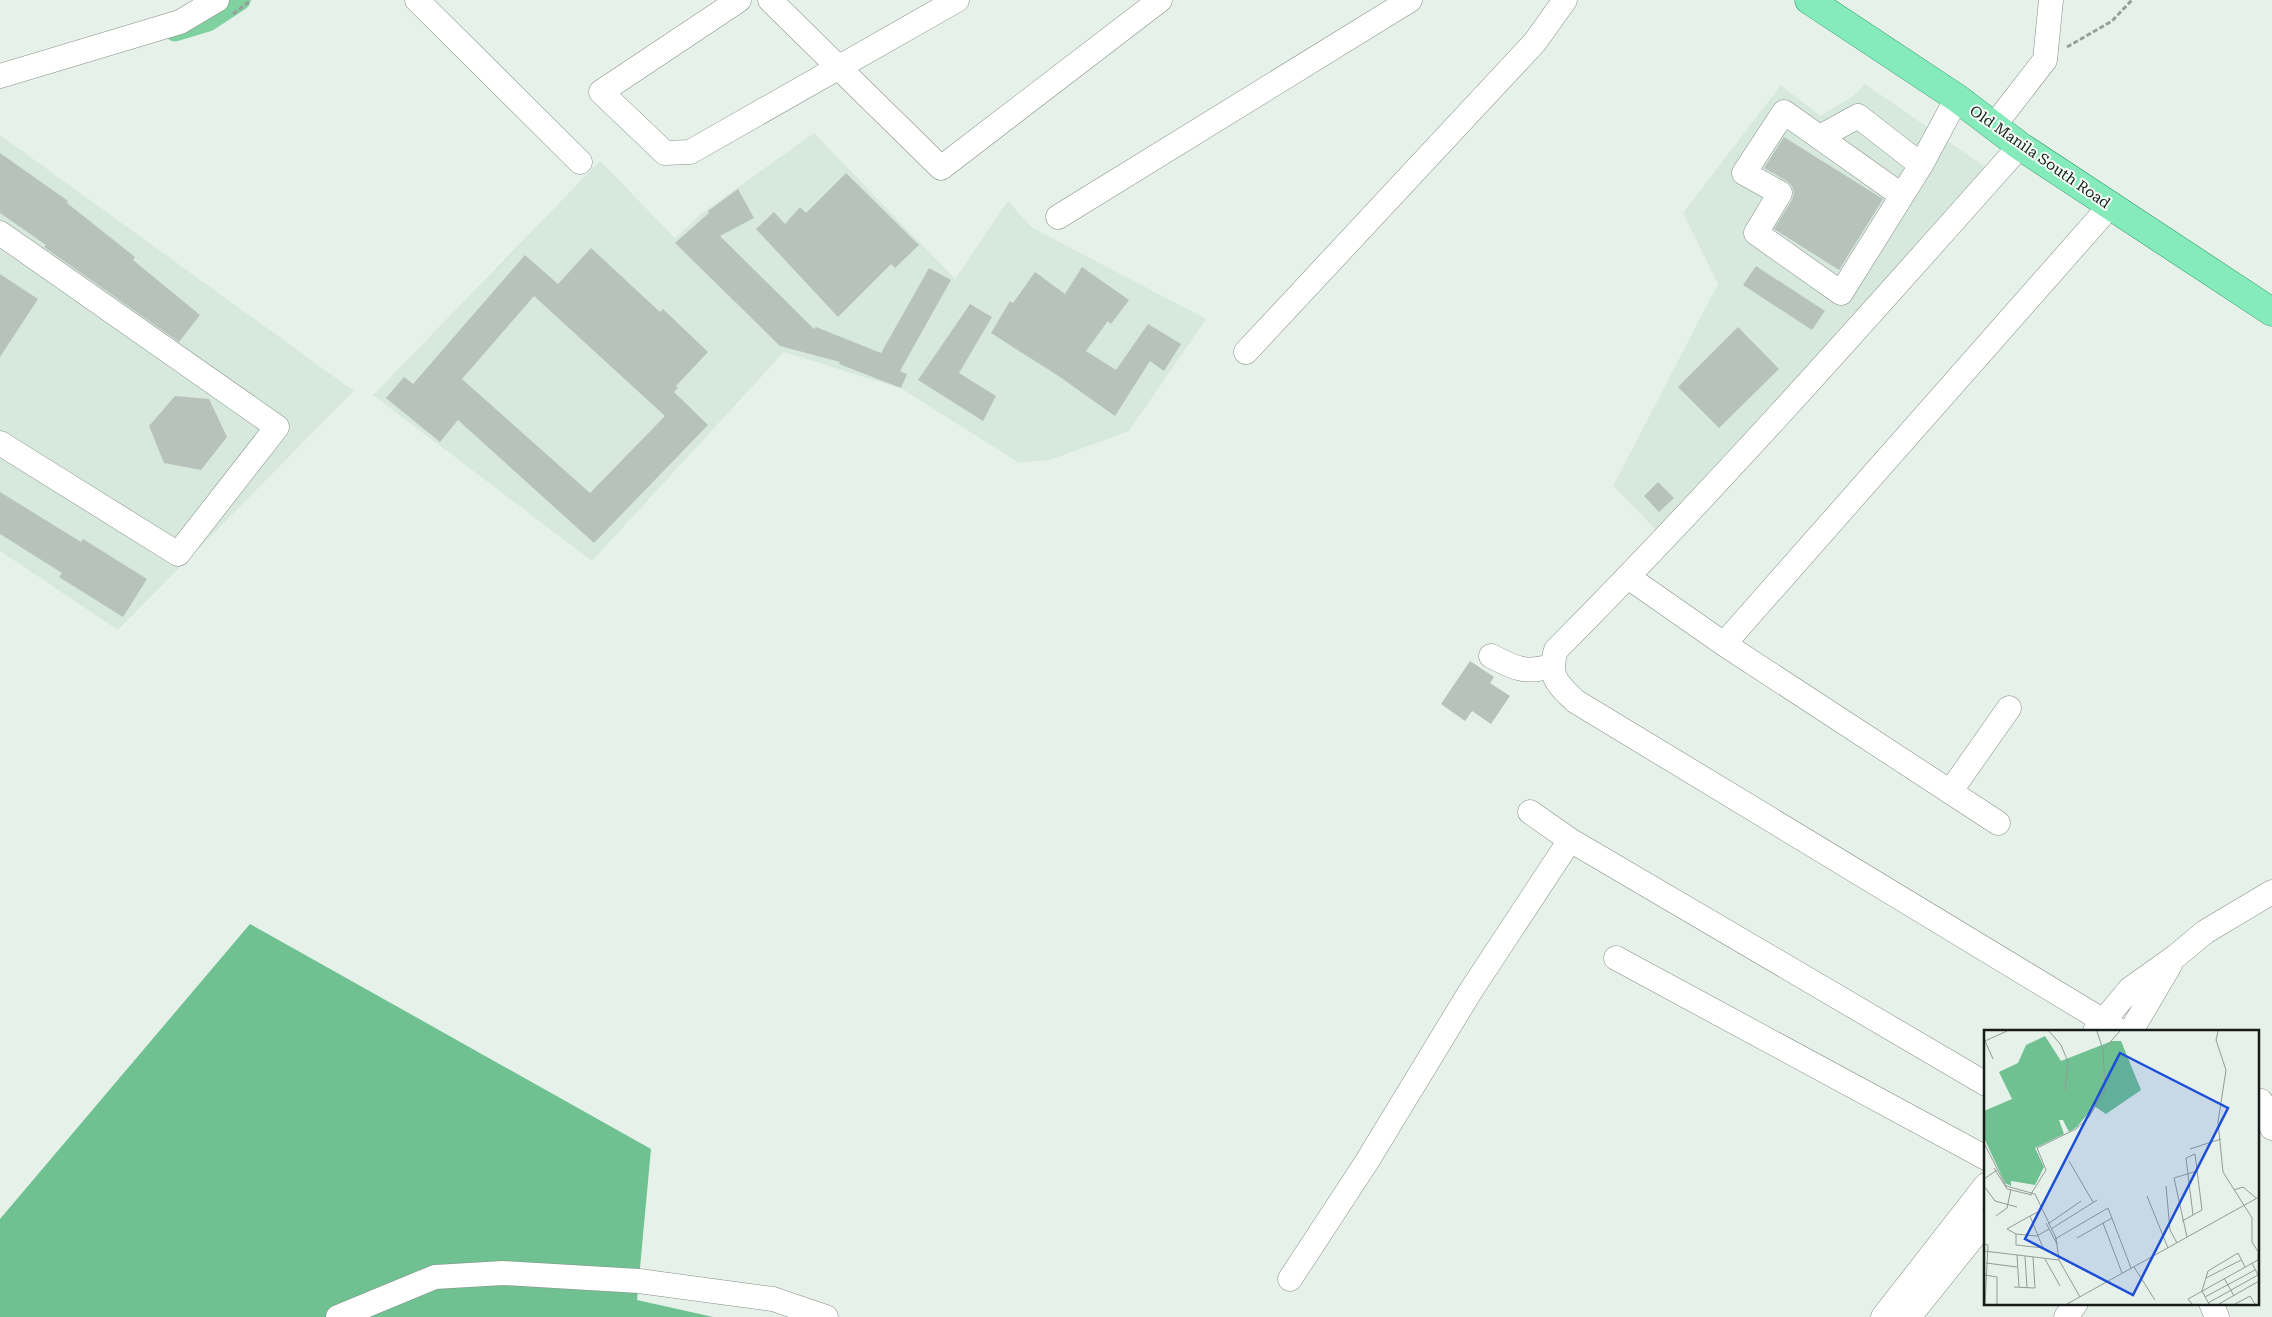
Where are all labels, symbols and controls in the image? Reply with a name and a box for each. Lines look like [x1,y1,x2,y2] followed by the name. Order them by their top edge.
[1966,102,2114,213] street label: Old Manila South Road
[1984,1030,2260,1304] inset map

